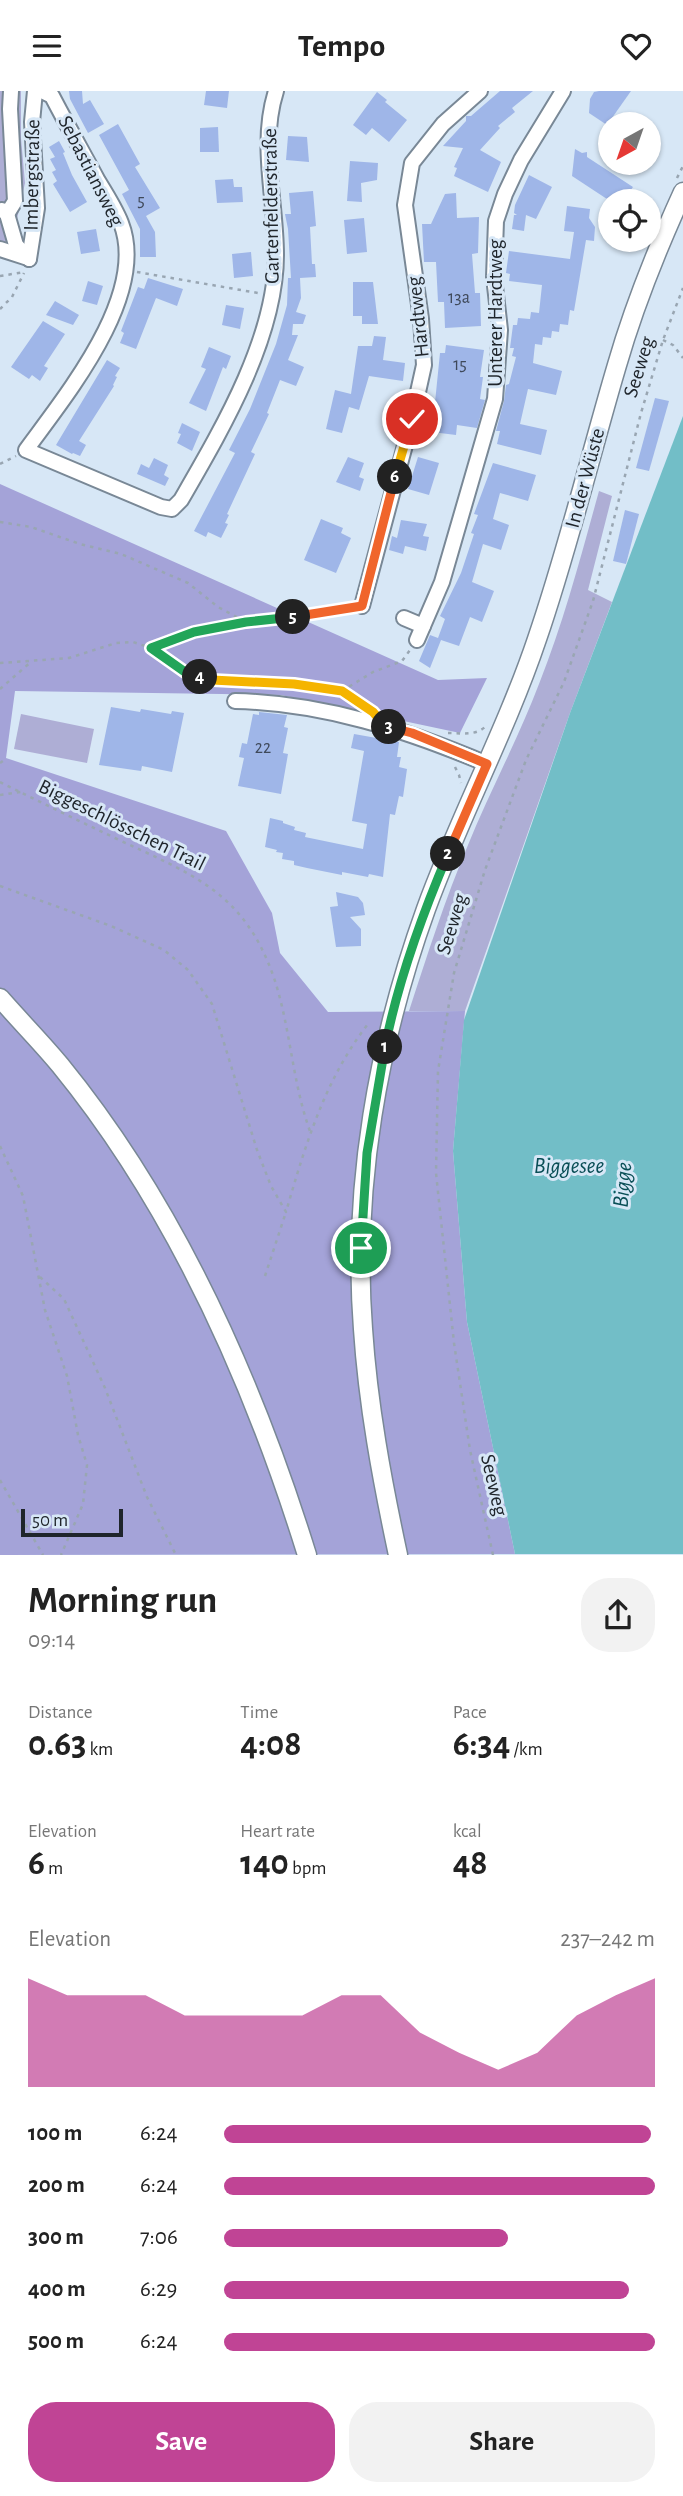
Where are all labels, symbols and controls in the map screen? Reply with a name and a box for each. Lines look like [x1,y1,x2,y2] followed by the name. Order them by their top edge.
[28,27,66,65] icon: menu
[617,27,655,65] icon: heart
[298,30,385,62] text: Tempo
[54,112,128,230] street label: Sebastiansweg
[598,112,662,175] north arrow
[598,112,661,252] map controls
[21,119,43,231] street label: Imbergstraße
[259,128,283,284] street label: Gartenfelderstraße
[598,189,661,252] button: locate
[137,192,145,210] house number: 5
[485,238,506,387] street label: Unterer Hardtweg
[403,275,433,359] street label: Hardtweg
[448,289,470,307] house number: 13a
[620,333,658,400] street label: Seeweg
[453,356,467,374] house number: 15
[382,389,442,449] pin
[393,400,431,438] icon: check
[562,426,608,530] street label: In der Wüste
[378,459,412,495] pin: 6
[390,467,399,486] text: 6
[276,599,310,635] pin: 5
[288,607,297,626] text: 5
[182,659,218,695] pin: 4
[195,667,204,686] text: 4
[372,709,406,745] pin: 3
[384,717,393,736] text: 3
[255,739,271,757] house number: 22
[35,775,209,875] street label: Biggeschlösschen Trail
[430,837,466,871] pin: 2
[443,844,452,863] text: 2
[433,890,471,957] street label: Seeweg
[368,1030,402,1065] pin: 1
[381,1037,388,1056] text: 1
[534,1155,605,1178] water label: Biggesee
[610,1161,636,1209] water label: Bigge
[331,1218,391,1278] pin
[342,1229,380,1267] icon: arrive
[477,1452,511,1519] street label: Seeweg
[21,1505,122,1537] scale bar
[32,1511,68,1530] text: 50 m
[581,1578,655,1652] button: share
[28,1582,217,1620] text: Morning run
[28,1629,75,1652] text: 09:14
[28,1703,92,1722] text: Distance
[240,1703,278,1722] text: Time
[453,1703,487,1722] text: Pace
[28,1727,86,1762] text: 0.63
[240,1727,301,1762] text: 4:08
[453,1727,510,1762] text: 6:34
[86,1740,113,1759] text: km
[510,1740,543,1759] text: /km
[28,1822,97,1841] text: Elevation
[240,1822,315,1841] text: Heart rate
[453,1822,482,1841] text: kcal
[28,1846,45,1881] text: 6
[240,1846,289,1881] text: 140
[453,1846,488,1881] text: 48
[45,1859,63,1878] text: m
[289,1859,326,1878] text: bpm
[28,1928,111,1951] text: Elevation
[560,1928,655,1951] text: 237–242 m
[28,2122,82,2145] text: 100 m
[140,2122,178,2145] text: 6:24
[28,2174,85,2197] text: 200 m
[140,2174,178,2197] text: 6:24
[28,2226,84,2249] text: 300 m
[140,2226,178,2249] text: 7:06
[28,2278,86,2301] text: 400 m
[140,2278,177,2301] text: 6:29
[28,2330,84,2353] text: 500 m
[140,2330,178,2353] text: 6:24
[28,2402,335,2482] button: Save
[349,2402,655,2482] button: Share

